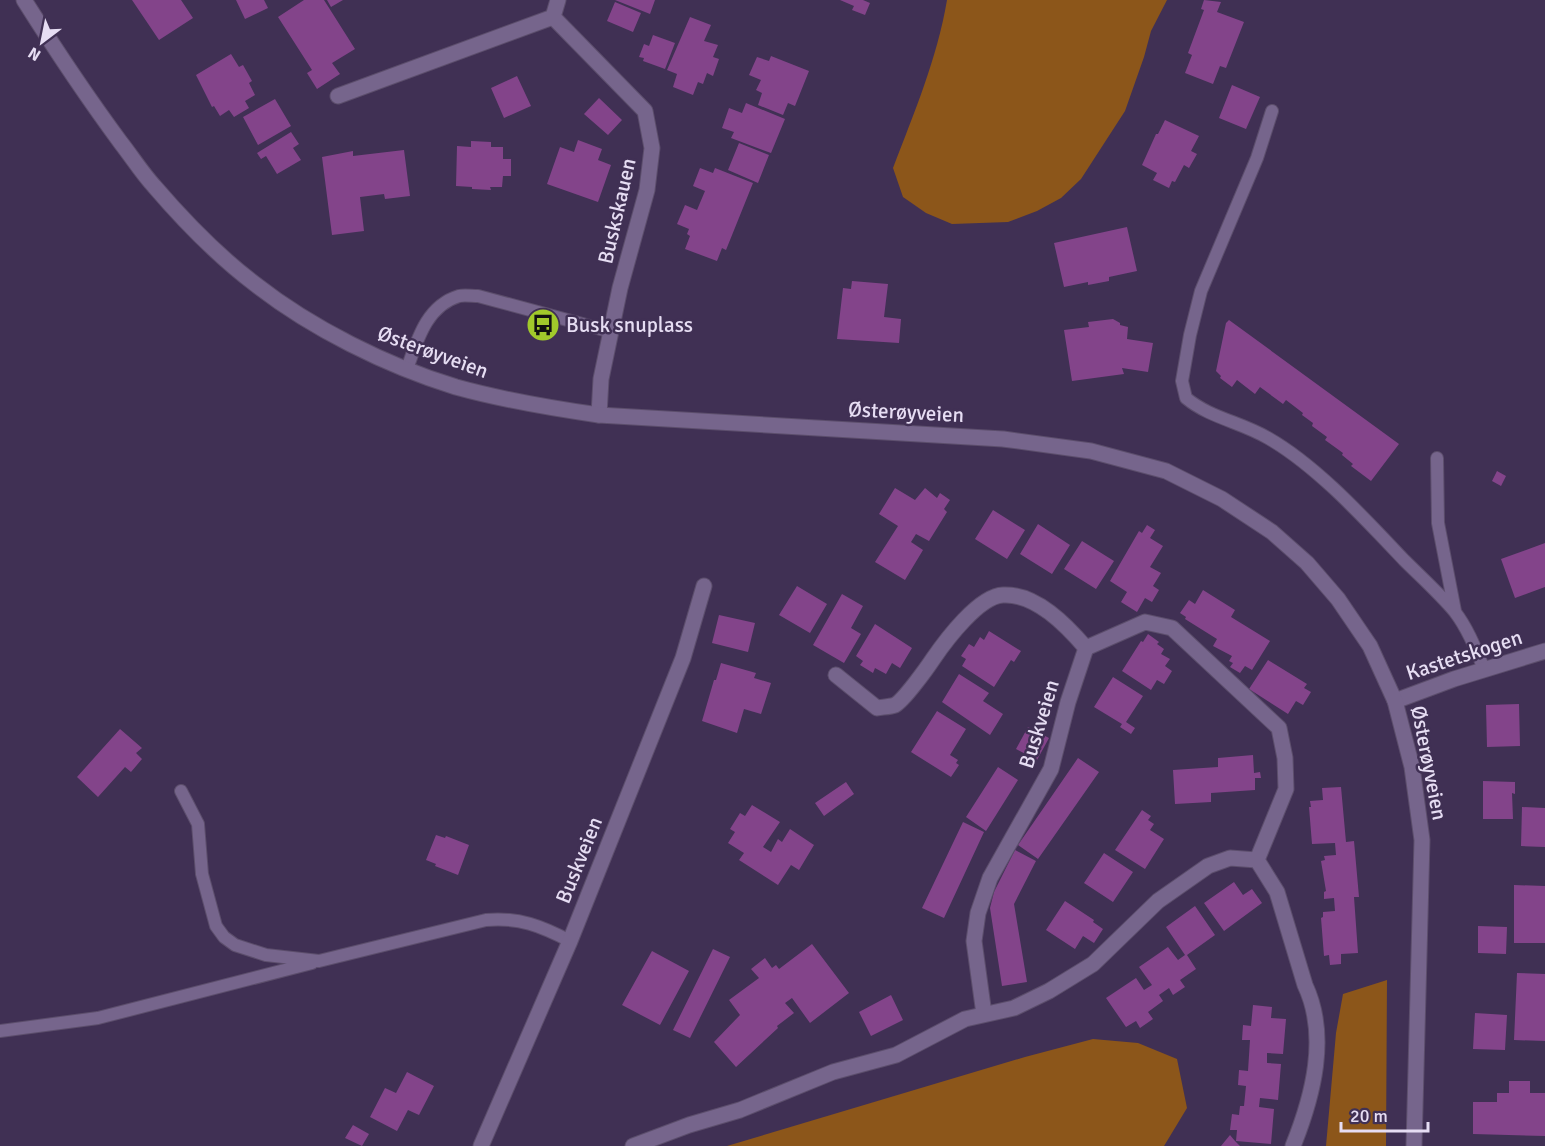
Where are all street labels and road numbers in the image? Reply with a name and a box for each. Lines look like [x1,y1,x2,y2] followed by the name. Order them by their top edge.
[592,156,642,266] street label: Buskskauen
[374,320,492,384] street label: Østerøyveien
[847,396,965,428] street label: Østerøyveien
[1403,624,1525,686] street label: Kastetskogen
[1013,677,1065,771] street label: Buskveien
[1405,704,1453,822] street label: Østerøyveien
[550,813,608,907] street label: Buskveien

